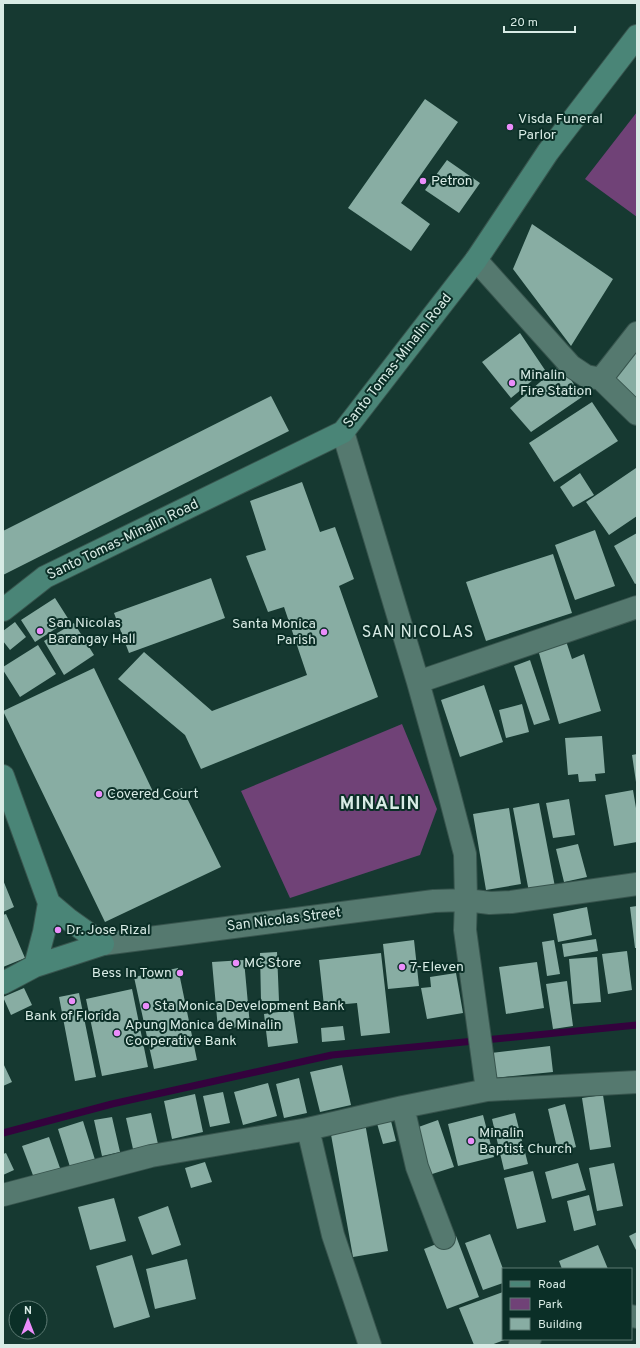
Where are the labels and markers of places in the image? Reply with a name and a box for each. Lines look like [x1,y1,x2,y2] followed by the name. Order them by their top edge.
[518,111,603,144] place label: Visda Funeral Parlor
[505,122,515,132] marker: Visda Funeral Parlor
[431,173,473,190] place label: Petron
[418,176,428,186] marker: Petron
[520,367,592,400] place label: Minalin Fire Station
[507,378,517,388] marker: Minalin Fire Station
[48,615,136,648] place label: San Nicolas Barangay Hall
[232,616,316,649] place label: Santa Monica Parish
[35,626,45,636] marker: San Nicolas Barangay Hall
[319,627,329,637] marker: Santa Monica Parish
[107,786,199,803] place label: Covered Court
[94,789,104,799] marker: Covered Court
[66,922,151,939] place label: Dr. Jose Rizal
[53,925,63,935] marker: Dr. Jose Rizal
[244,955,301,972] place label: MC Store
[231,958,241,968] marker: MC Store
[410,959,464,976] place label: 7-Eleven
[397,962,407,972] marker: 7-Eleven
[92,965,172,982] place label: Bess In Town
[175,968,185,978] marker: Bess In Town
[67,996,77,1006] marker: Bank of Florida
[154,998,345,1015] place label: Sta Monica Development Bank
[141,1001,151,1011] marker: Sta Monica Development Bank
[25,1008,119,1025] place label: Bank of Florida
[125,1017,282,1050] place label: Apung Monica de Minalin Cooperative Bank
[112,1028,122,1038] marker: Apung Monica de Minalin Cooperative Bank
[479,1125,572,1158] place label: Minalin Baptist Church
[466,1136,476,1146] marker: Minalin Baptist Church

